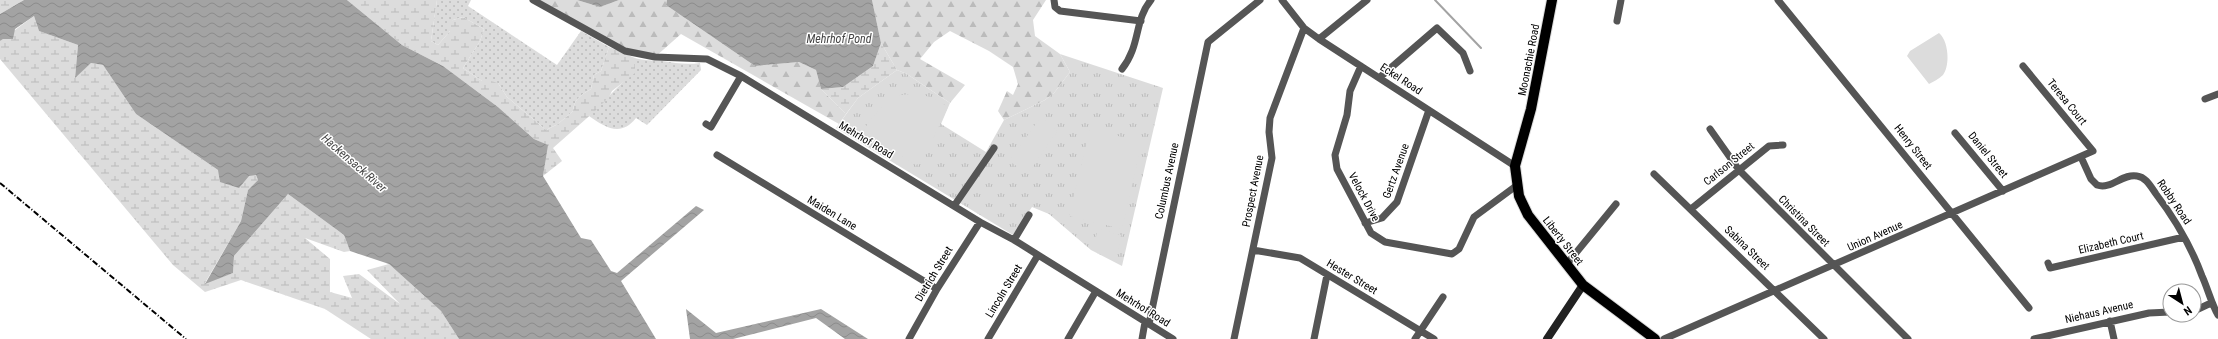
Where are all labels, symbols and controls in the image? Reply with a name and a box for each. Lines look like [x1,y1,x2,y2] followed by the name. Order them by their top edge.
[1516,23,1542,97] street label: Moonachie Road
[807,32,872,46] water label: Mehrhof Pond
[1378,61,1424,97] street label: Eckel Road
[2044,76,2090,128] street label: Teresa Court
[836,119,896,161] street label: Mehrhof Road
[1891,122,1935,172] street label: Henry Street
[1966,129,2010,181] street label: Daniel Street
[319,131,390,195] water label: Hackensack River
[1701,140,1757,188] street label: Carlson Street
[1153,142,1181,220] street label: Columbus Avenue
[1380,142,1412,200] street label: Gertz Avenue
[1240,154,1266,228] street label: Prospect Avenue
[1346,170,1382,224] street label: Velock Drive
[2154,177,2194,227] street label: Robby Road
[805,193,859,233] street label: Maiden Lane
[1776,193,1832,249] street label: Christina Street
[1540,214,1586,268] street label: Liberty Street
[1845,218,1905,254] street label: Union Avenue
[1722,223,1772,273] street label: Sabina Street
[2077,229,2145,257] street label: Elizabeth Court
[913,244,955,304] street label: Dietrich Street
[1324,257,1380,297] street label: Hester Street
[983,262,1025,320] street label: Lincoln Street
[2162,283,2202,323] north arrow
[1114,286,1172,330] street label: Mehrhof Road
[2064,298,2134,326] street label: Niehaus Avenue
[2181,303,2194,318] text: N

